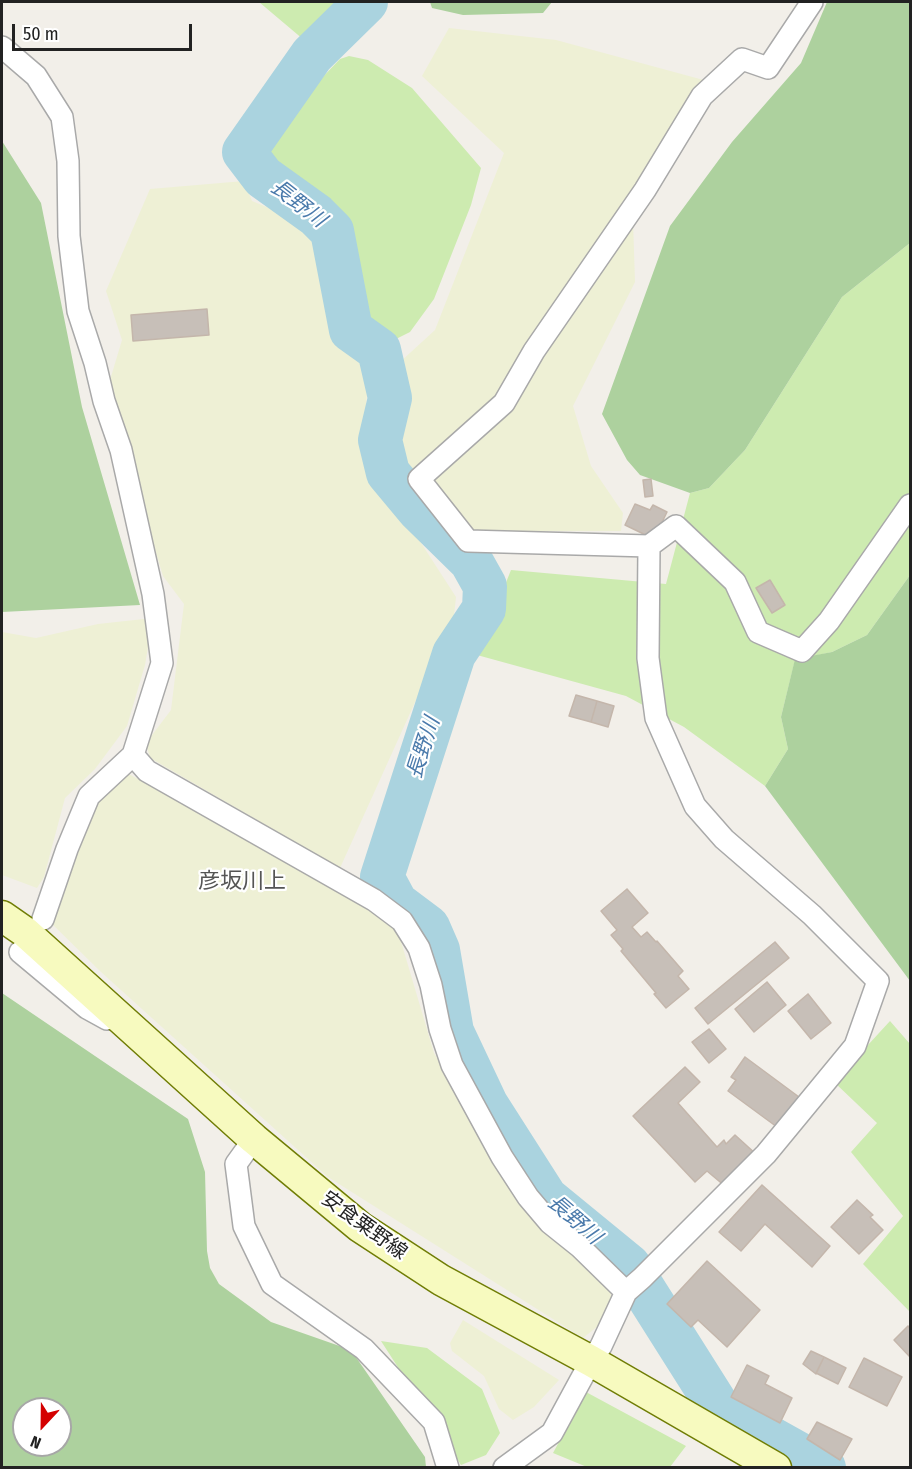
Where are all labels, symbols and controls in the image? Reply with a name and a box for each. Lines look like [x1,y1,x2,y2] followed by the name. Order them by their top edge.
[15,12,195,50] scale bar
[23,23,59,45] text: 50 m
[265,175,331,233] water label: 長野川
[402,714,446,782] water label: 長野川
[198,869,286,895] district label: 彦坂川上
[316,1187,412,1265] street label: 安食粟野線
[542,1190,606,1250] water label: 長野川
[12,1397,72,1457] north arrow
[28,1432,44,1453] text: N

